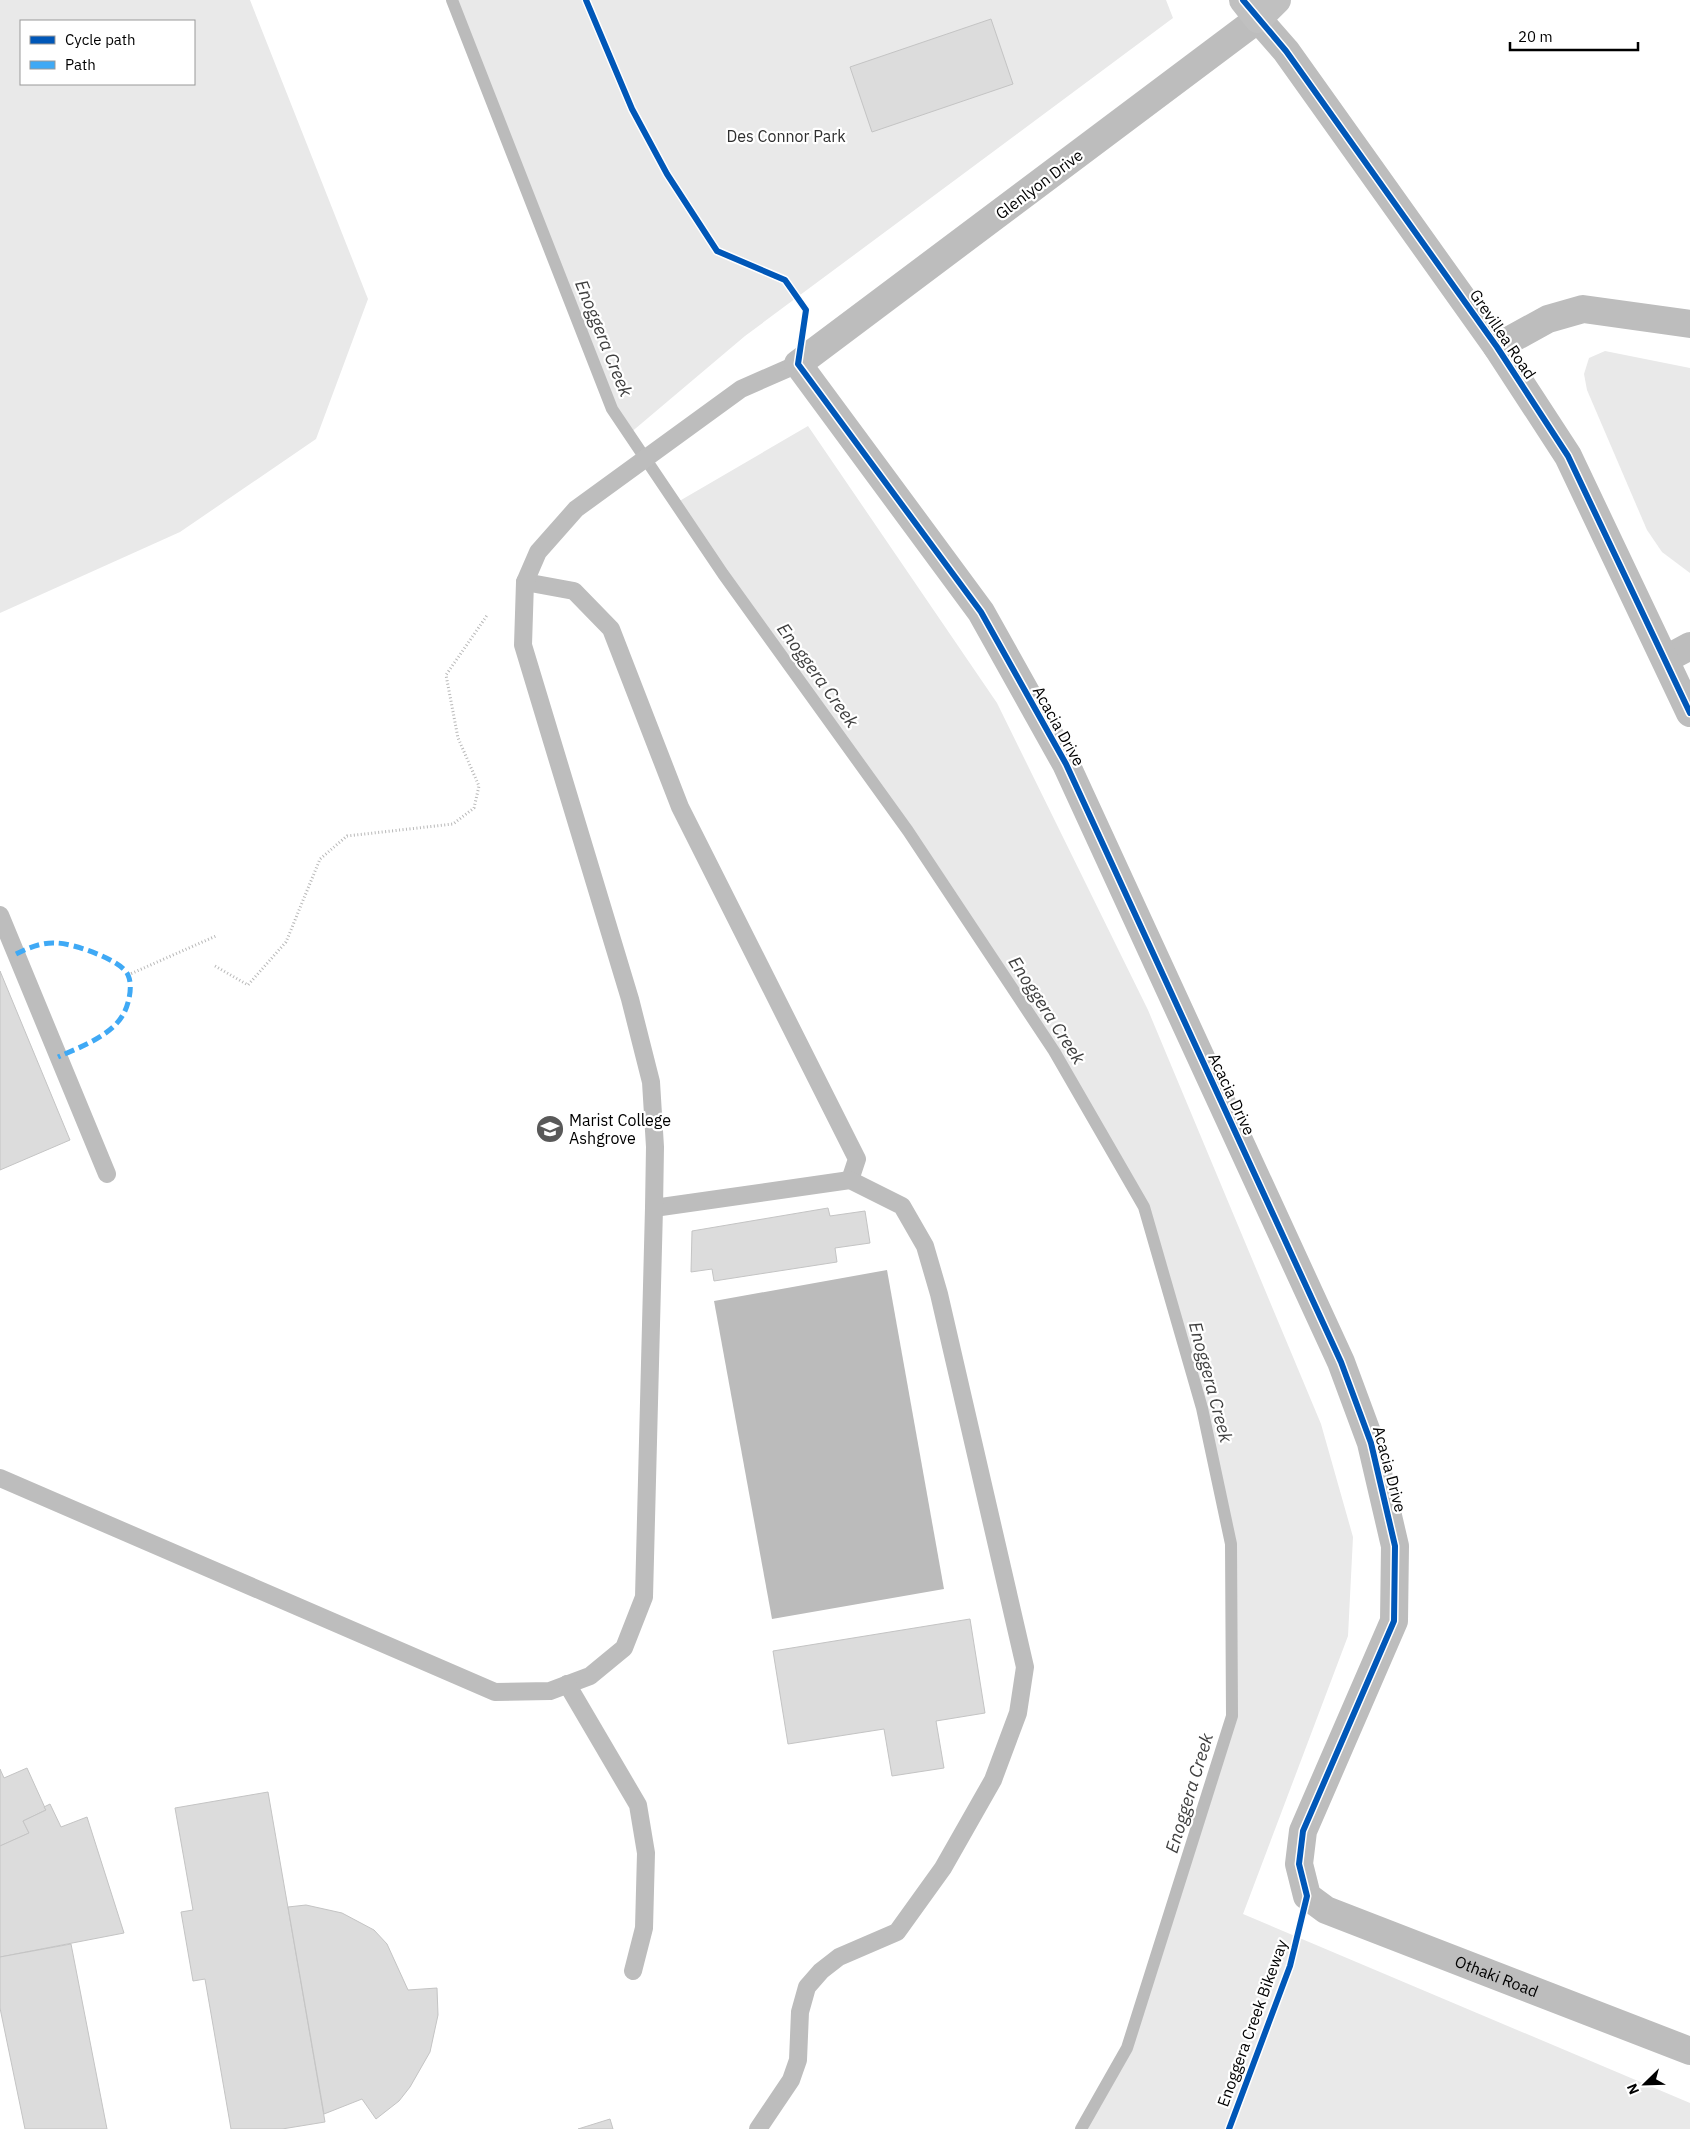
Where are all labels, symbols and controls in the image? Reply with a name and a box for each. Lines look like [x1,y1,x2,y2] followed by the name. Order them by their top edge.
[20,20,195,85] legend
[1510,20,1638,52] scale bar
[1518,27,1553,46] text: 20 m
[65,30,136,49] text: Cycle path
[65,55,96,74] text: Path
[726,126,846,146] park label: Des Connor Park
[991,144,1087,223] street label: Glenlyon Drive
[570,276,638,400] water label: Enoggera Creek
[1466,285,1540,383] street label: Grevillea Road
[772,618,864,732] water label: Enoggera Creek
[1029,683,1089,770] street label: Acacia Drive
[1004,952,1091,1069] water label: Enoggera Creek
[1204,1050,1260,1138] street label: Acacia Drive
[569,1110,671,1148] place label: Marist College Ashgrove
[535,1114,565,1144] school or university icon: Marist College Ashgrove
[1184,1319,1238,1445] water label: Enoggera Creek
[1369,1424,1411,1514] street label: Acacia Drive
[1160,1730,1218,1856] water label: Enoggera Creek
[1212,1937,1292,2109] street label: Enoggera Creek Bikeway
[1452,1951,1541,2001] street label: Othaki Road
[1620,2059,1670,2109] north arrow
[1623,2081,1643,2097] text: N

